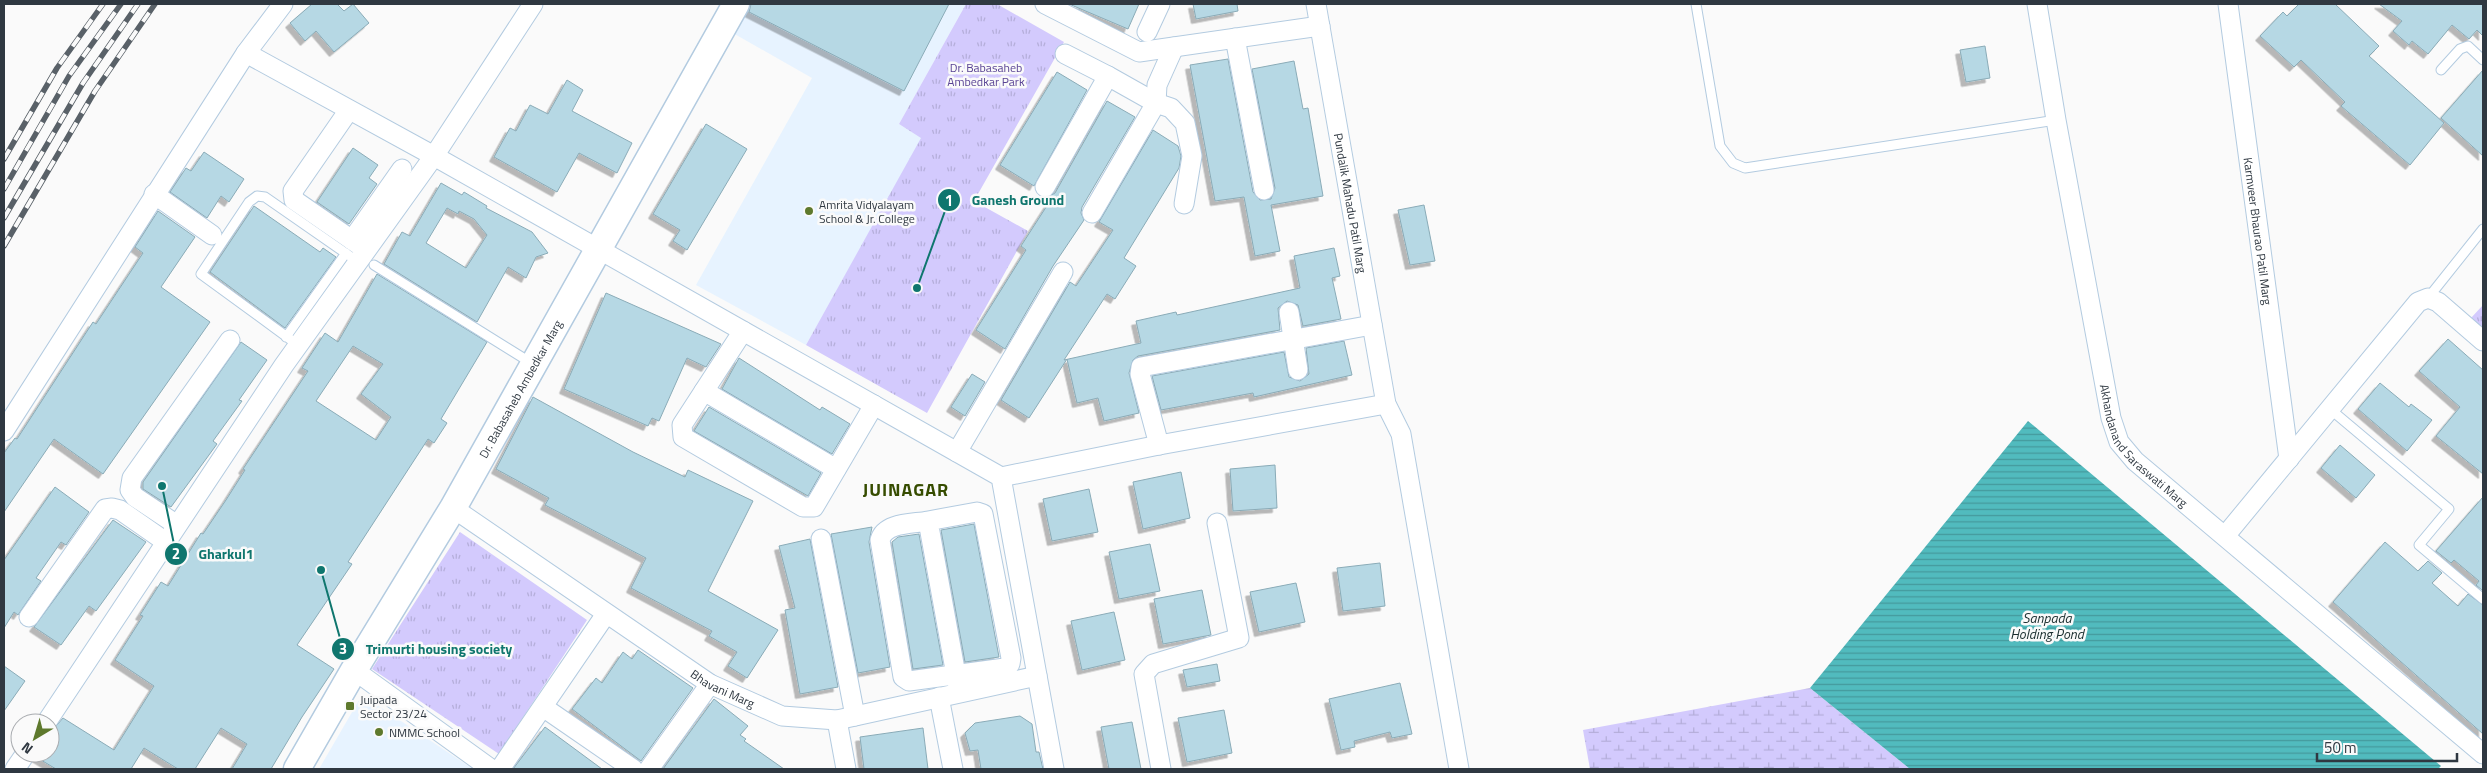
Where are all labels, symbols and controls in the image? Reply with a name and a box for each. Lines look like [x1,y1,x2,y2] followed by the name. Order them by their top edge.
[947,58,1025,91] park label: Dr. Babasaheb Ambedkar Park
[1329,131,1372,274] street label: Pundalik Mahadu Patil Marg
[2239,156,2278,306] street label: Karmveer Bhaurao Patil Marg
[937,186,1074,215] callout: Ganesh Ground
[945,189,953,212] text: 1
[972,189,1064,210] text: Ganesh Ground
[819,195,915,228] place label: Amrita Vidyalayam School & Jr. College
[803,205,815,217] marker: Amrita Vidyalayam School & Jr. College
[474,316,567,461] street label: Dr. Babasaheb Ambedkar Marg
[2095,383,2192,511] street label: Akhandanand Saraswati Marg
[863,476,949,503] district label: JUINAGAR
[163,539,264,568] callout: Gharkul1
[172,542,180,565] text: 2
[198,543,254,564] text: Gharkul1
[2010,607,2086,644] water label: Sanpada Holding Pond
[331,634,522,663] callout: Trimurti housing society
[339,637,347,660] text: 3
[366,638,512,659] text: Trimurti housing society
[687,664,758,712] street label: Bhavani Marg
[360,690,427,723] place label: Juipada Sector 23/24
[344,700,356,712] marker: Juipada Sector 23/24
[10,713,60,763] north arrow
[389,723,460,742] place label: NMMC School
[373,726,385,738] marker: NMMC School
[2317,730,2457,762] scale bar
[2324,736,2357,759] text: 50 m
[16,737,37,760] text: N

